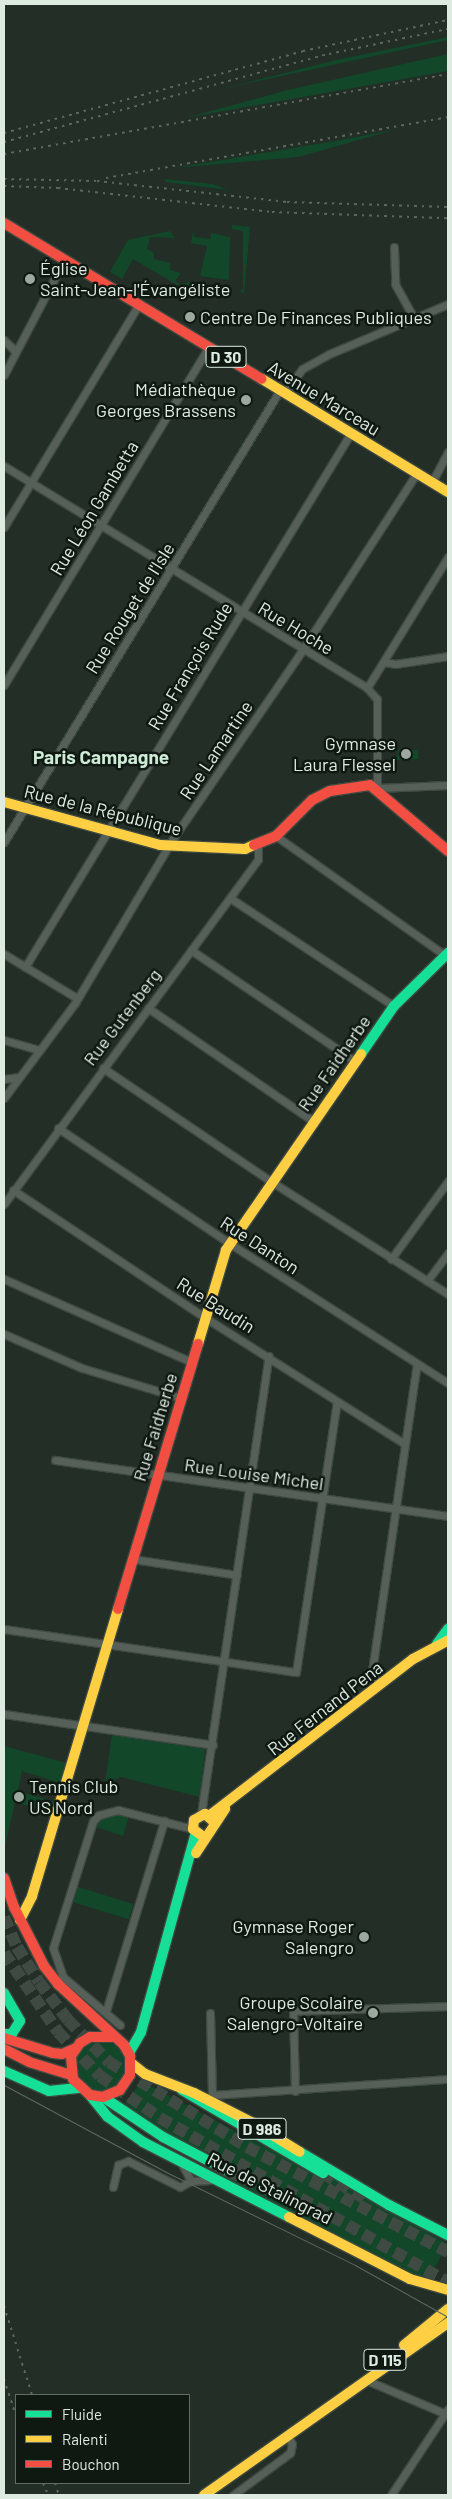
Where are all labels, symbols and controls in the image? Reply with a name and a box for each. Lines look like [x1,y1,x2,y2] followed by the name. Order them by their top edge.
[40,258,230,300] place label: Église Saint-Jean-l'Évangéliste
[24,273,36,285] marker: Église Saint-Jean-l'Évangéliste
[200,306,432,328] place label: Centre De Finances Publiques
[184,311,196,323] marker: Centre De Finances Publiques
[205,344,247,371] road number: D 30
[264,356,384,440] street label: Avenue Marceau
[96,379,236,422] place label: Médiathèque Georges Brassens
[240,394,252,406] marker: Médiathèque Georges Brassens
[45,437,143,579] street label: Rue Léon Gambetta
[81,539,179,677] street label: Rue Rouget de l'Isle
[254,597,338,659] street label: Rue Hoche
[143,598,237,734] street label: Rue François Rude
[175,697,257,803] street label: Rue Lamartine
[293,733,396,776] place label: Gymnase Laura Flessel
[33,746,169,768] district label: Paris Campagne
[400,748,412,760] marker: Gymnase Laura Flessel
[22,780,184,840] street label: Rue de la République
[79,964,165,1070] street label: Rue Gutenberg
[293,1011,375,1115] street label: Rue Faidherbe
[217,1212,303,1278] street label: Rue Danton
[173,1273,259,1337] street label: Rue Baudin
[128,1370,182,1484] street label: Rue Faidherbe
[183,1454,325,1494] street label: Rue Louise Michel
[263,1656,387,1760] street label: Rue Fernand Pena
[29,1776,118,1818] place label: Tennis Club US Nord
[13,1791,25,1803] marker: Tennis Club US Nord
[232,1916,354,1958] place label: Gymnase Roger Salengro
[358,1931,370,1943] marker: Gymnase Roger Salengro
[227,1992,363,2035] place label: Groupe Scolaire Salengro-Voltaire
[367,2007,379,2019] marker: Groupe Scolaire Salengro-Voltaire
[237,2116,287,2142] road number: D 986
[204,2147,336,2229] street label: Rue de Stalingrad
[362,2346,408,2374] road number: D 115
[15,2394,190,2484] legend
[62,2405,102,2423] text: Fluide
[62,2430,108,2448] text: Ralenti
[62,2455,120,2473] text: Bouchon

